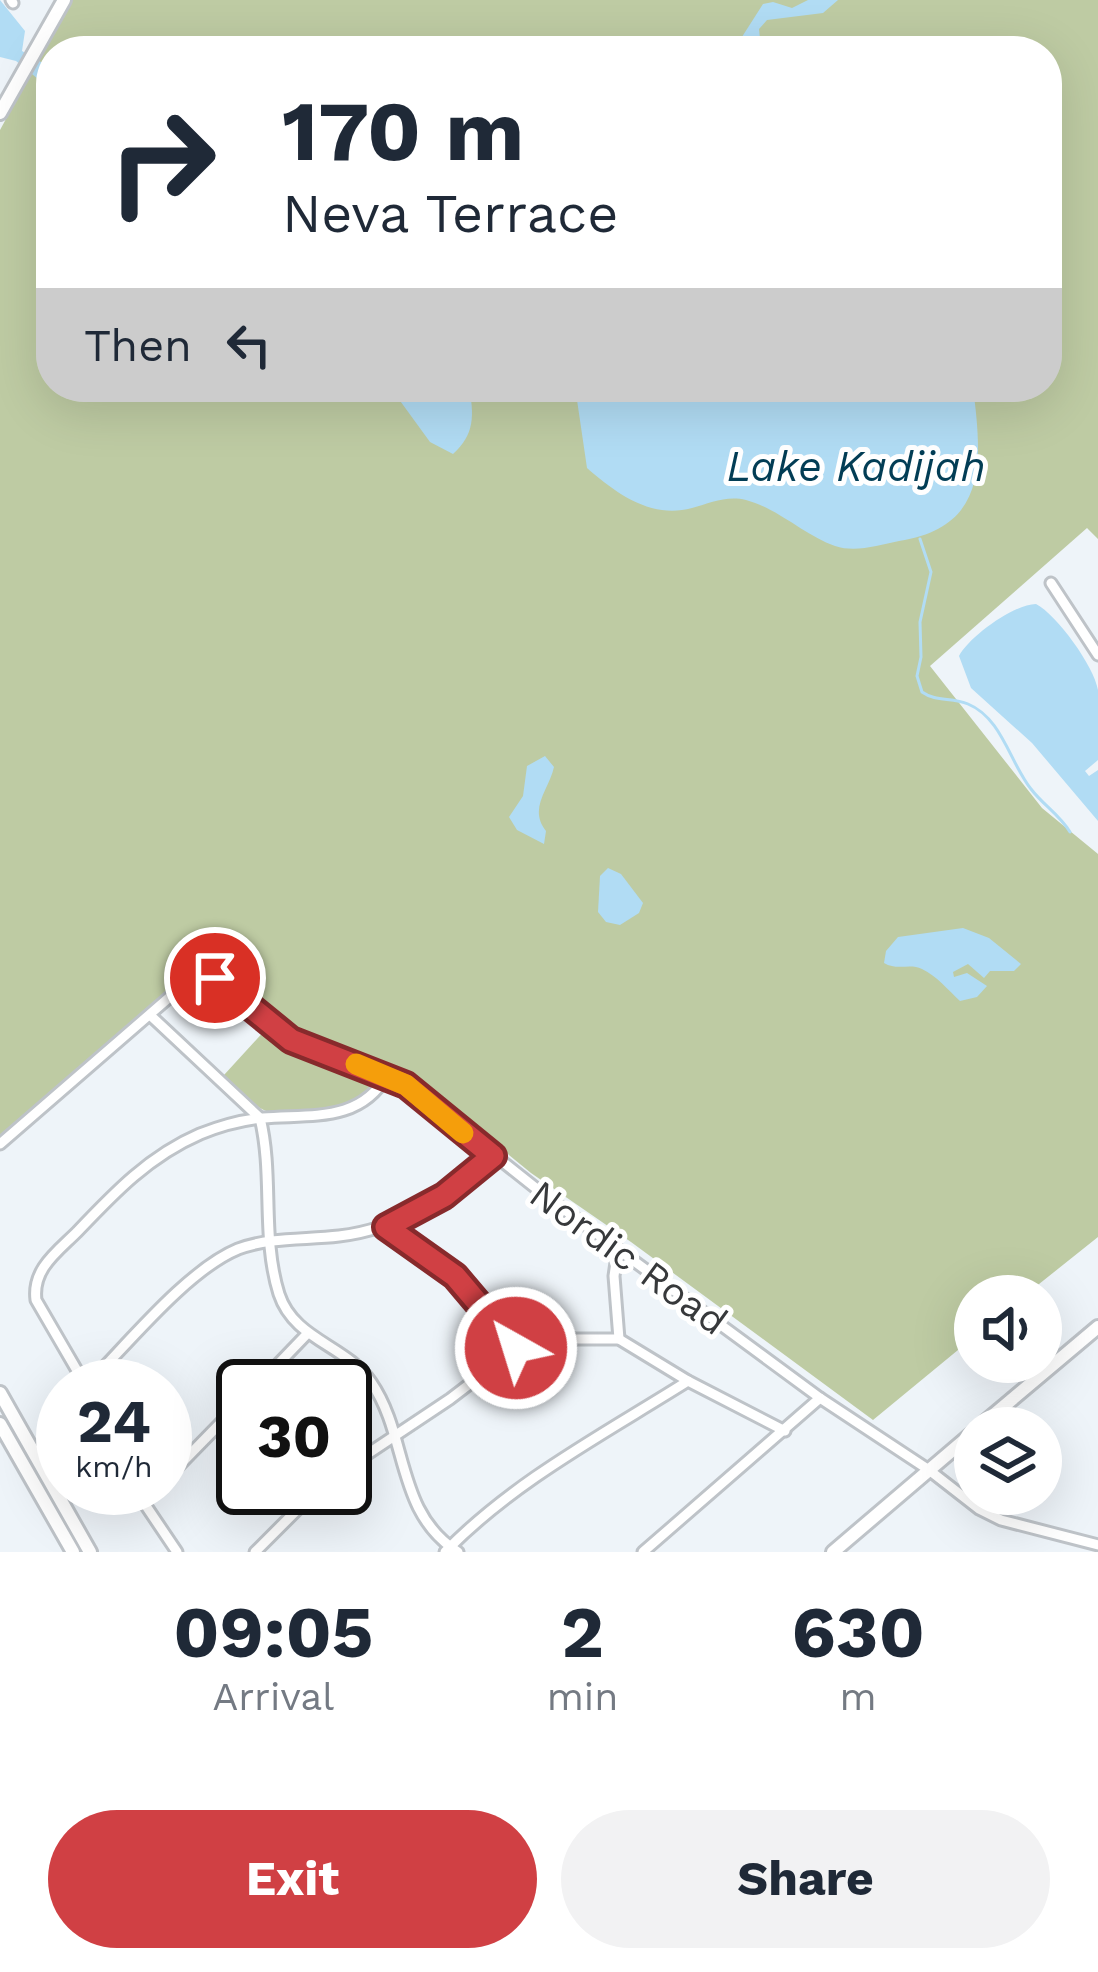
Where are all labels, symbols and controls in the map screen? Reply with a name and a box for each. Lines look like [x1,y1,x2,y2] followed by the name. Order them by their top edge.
[282,82,524,180] text: 170 m
[84,84,240,240] icon: right
[282,182,618,245] text: Neva Terrace
[216,312,282,378] icon: left
[84,319,192,372] text: Then
[726,442,986,491] water label: Lake Kadijah
[164,927,266,1029] pin
[182,945,248,1011] icon: arrive
[522,1171,736,1344] street label: Nordic Road
[954,1275,1062,1515] map controls
[954,1275,1062,1383] button: sound
[453,1285,579,1411] position arrow
[216,1359,372,1515] speed limit sign: 30
[77,1386,151,1457] text: 24
[954,1407,1062,1515] button: layers
[75,1449,153,1484] text: km/h
[173,1590,374,1674] text: 09:05
[561,1590,604,1674] text: 2
[791,1590,925,1674] text: 630
[212,1674,334,1719] text: Arrival
[547,1674,618,1719] text: min
[840,1674,877,1719] text: m
[48,1810,537,1948] button: Exit
[561,1810,1050,1948] button: Share

